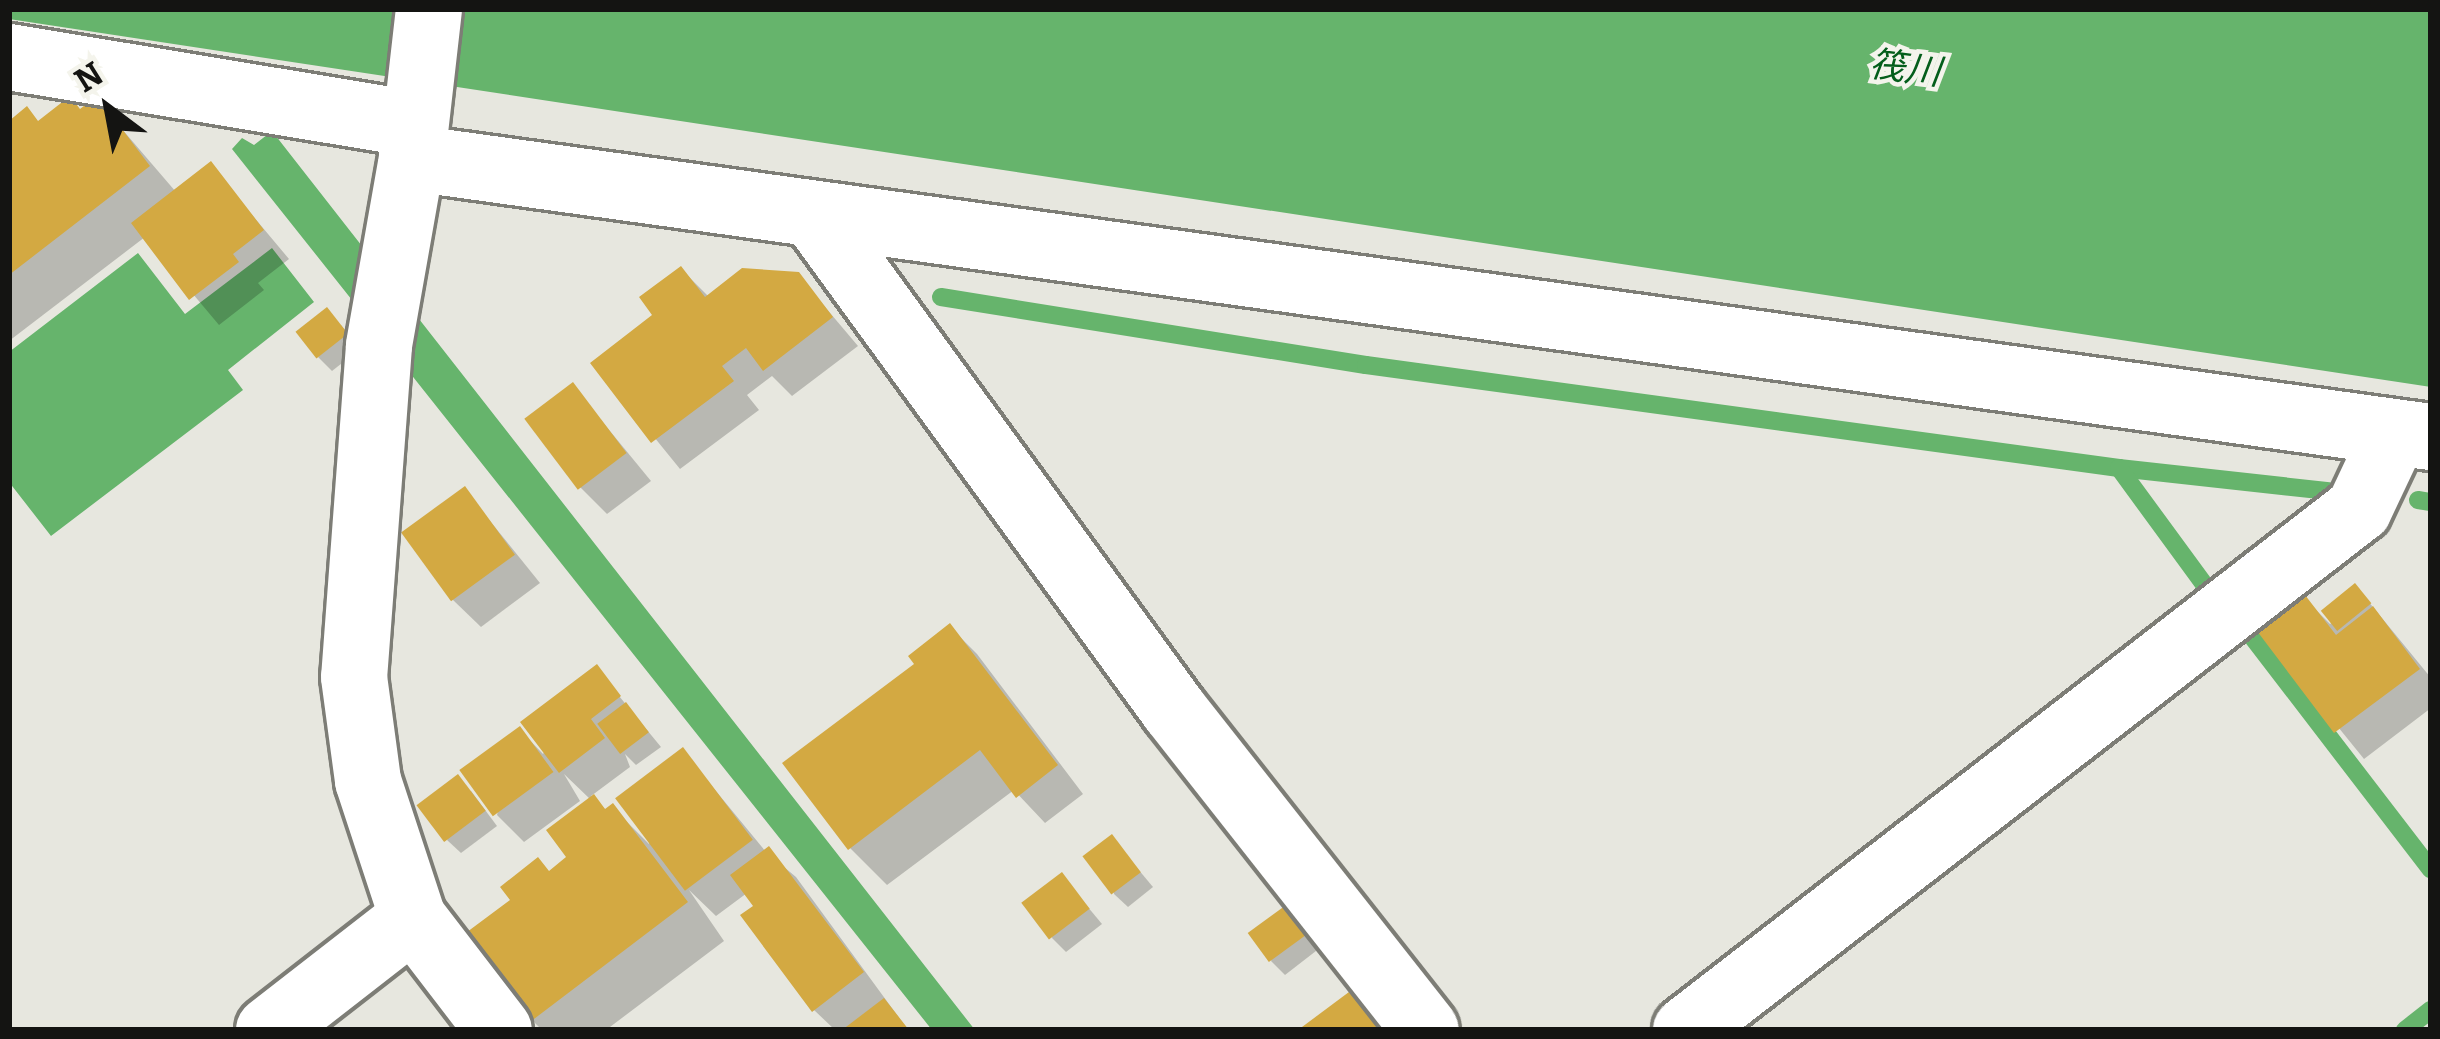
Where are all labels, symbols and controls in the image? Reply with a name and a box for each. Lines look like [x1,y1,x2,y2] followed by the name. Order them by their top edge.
[1867,43,1943,95] water label: 筏川
[48,48,168,168] north arrow
[68,54,110,101] text: N

